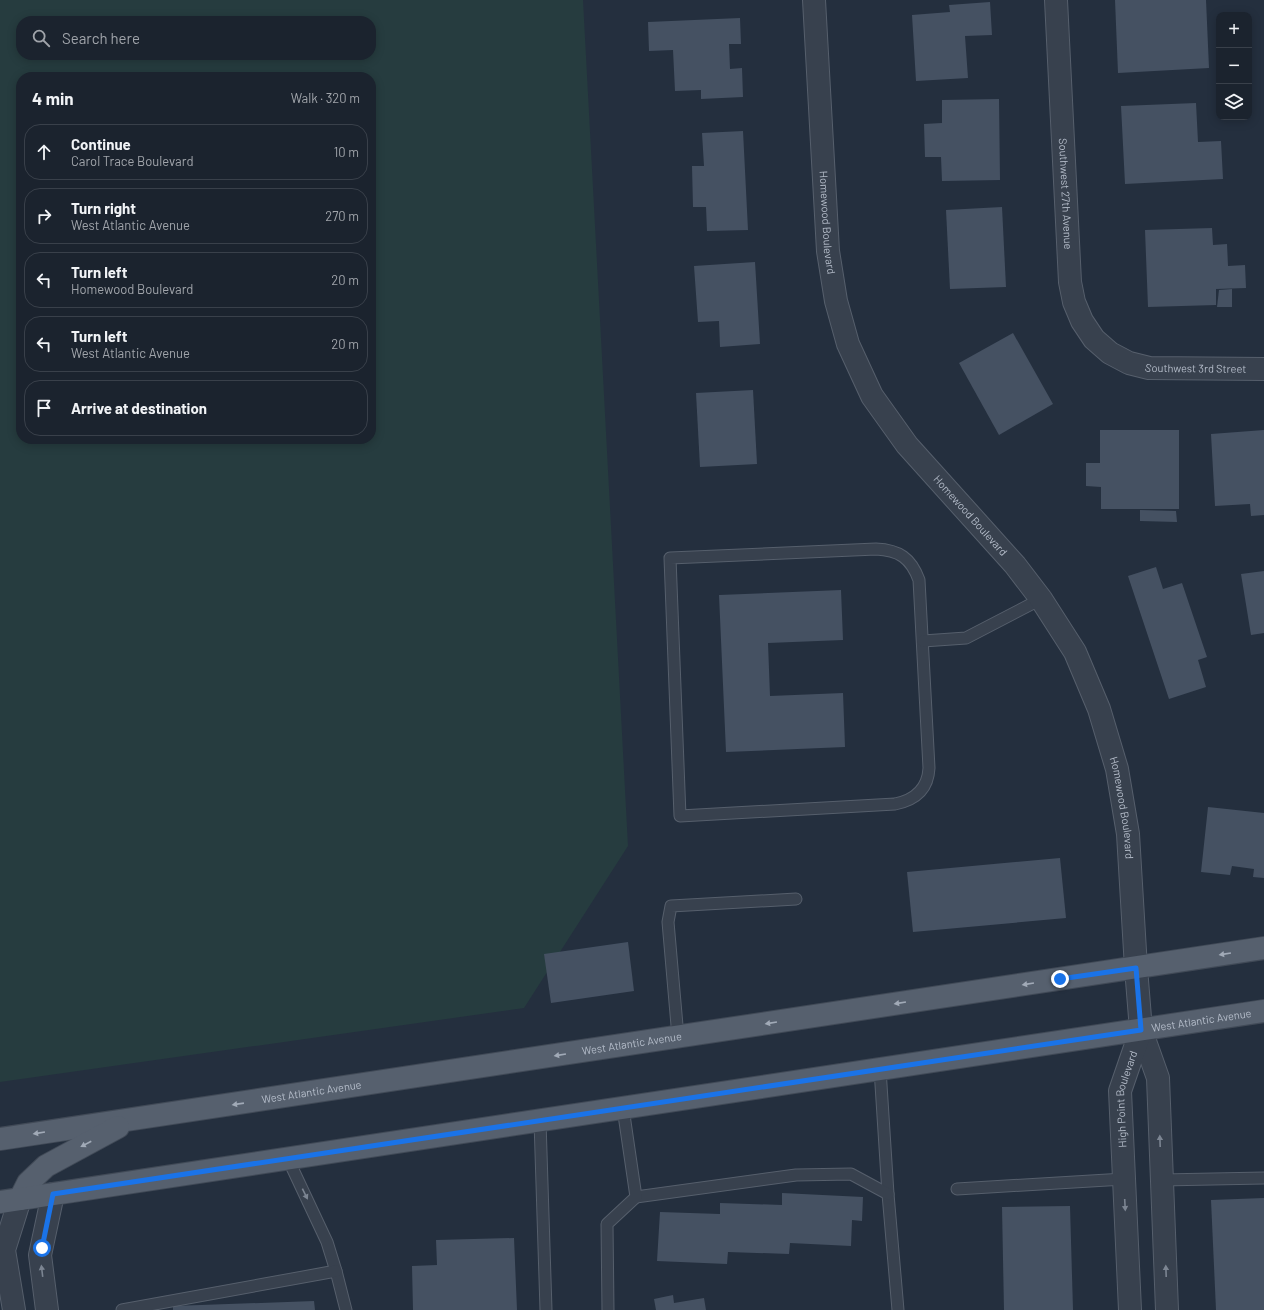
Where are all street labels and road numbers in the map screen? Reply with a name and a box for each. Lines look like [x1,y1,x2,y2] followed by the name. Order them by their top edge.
[1057,138,1075,250] street label: Southwest 27th Avenue
[818,170,839,275] street label: Homewood Boulevard
[1144,360,1246,375] street label: Southwest 3rd Street
[931,472,1010,558] street label: Homewood Boulevard
[1108,755,1136,859] street label: Homewood Boulevard
[1150,1006,1252,1034] street label: West Atlantic Avenue
[581,1029,683,1057] street label: West Atlantic Avenue
[1113,1049,1139,1148] street label: High Point Boulevard
[261,1077,362,1105] street label: West Atlantic Avenue

